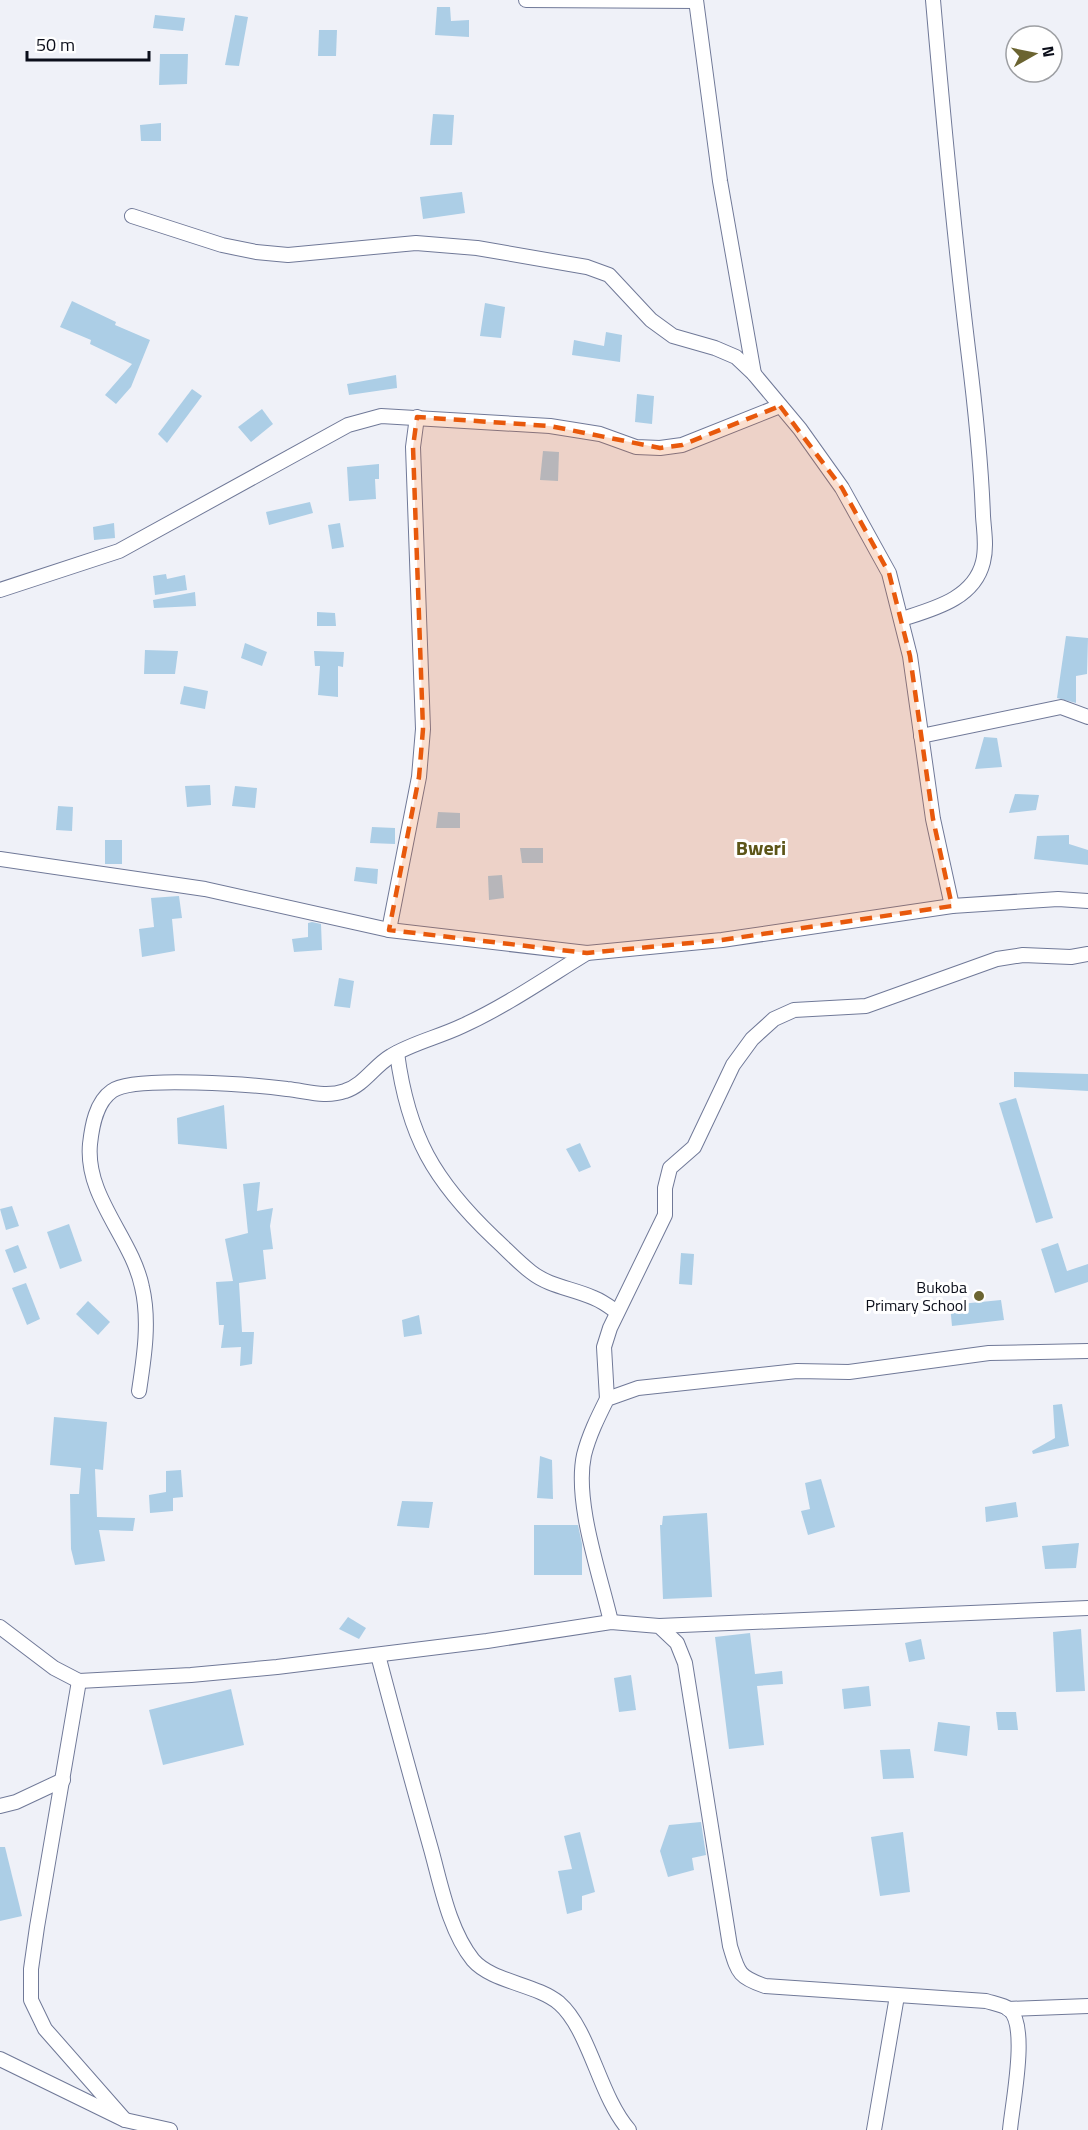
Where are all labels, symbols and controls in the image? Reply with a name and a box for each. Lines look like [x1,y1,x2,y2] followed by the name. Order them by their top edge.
[27,24,148,62] scale bar
[1004,24,1064,84] north arrow
[36,31,75,58] text: 50 m
[1036,44,1062,59] text: N
[736,832,786,863] district label: Bweri
[865,1275,967,1317] place label: Bukoba Primary School
[972,1289,986,1303] marker: Bukoba Primary School

